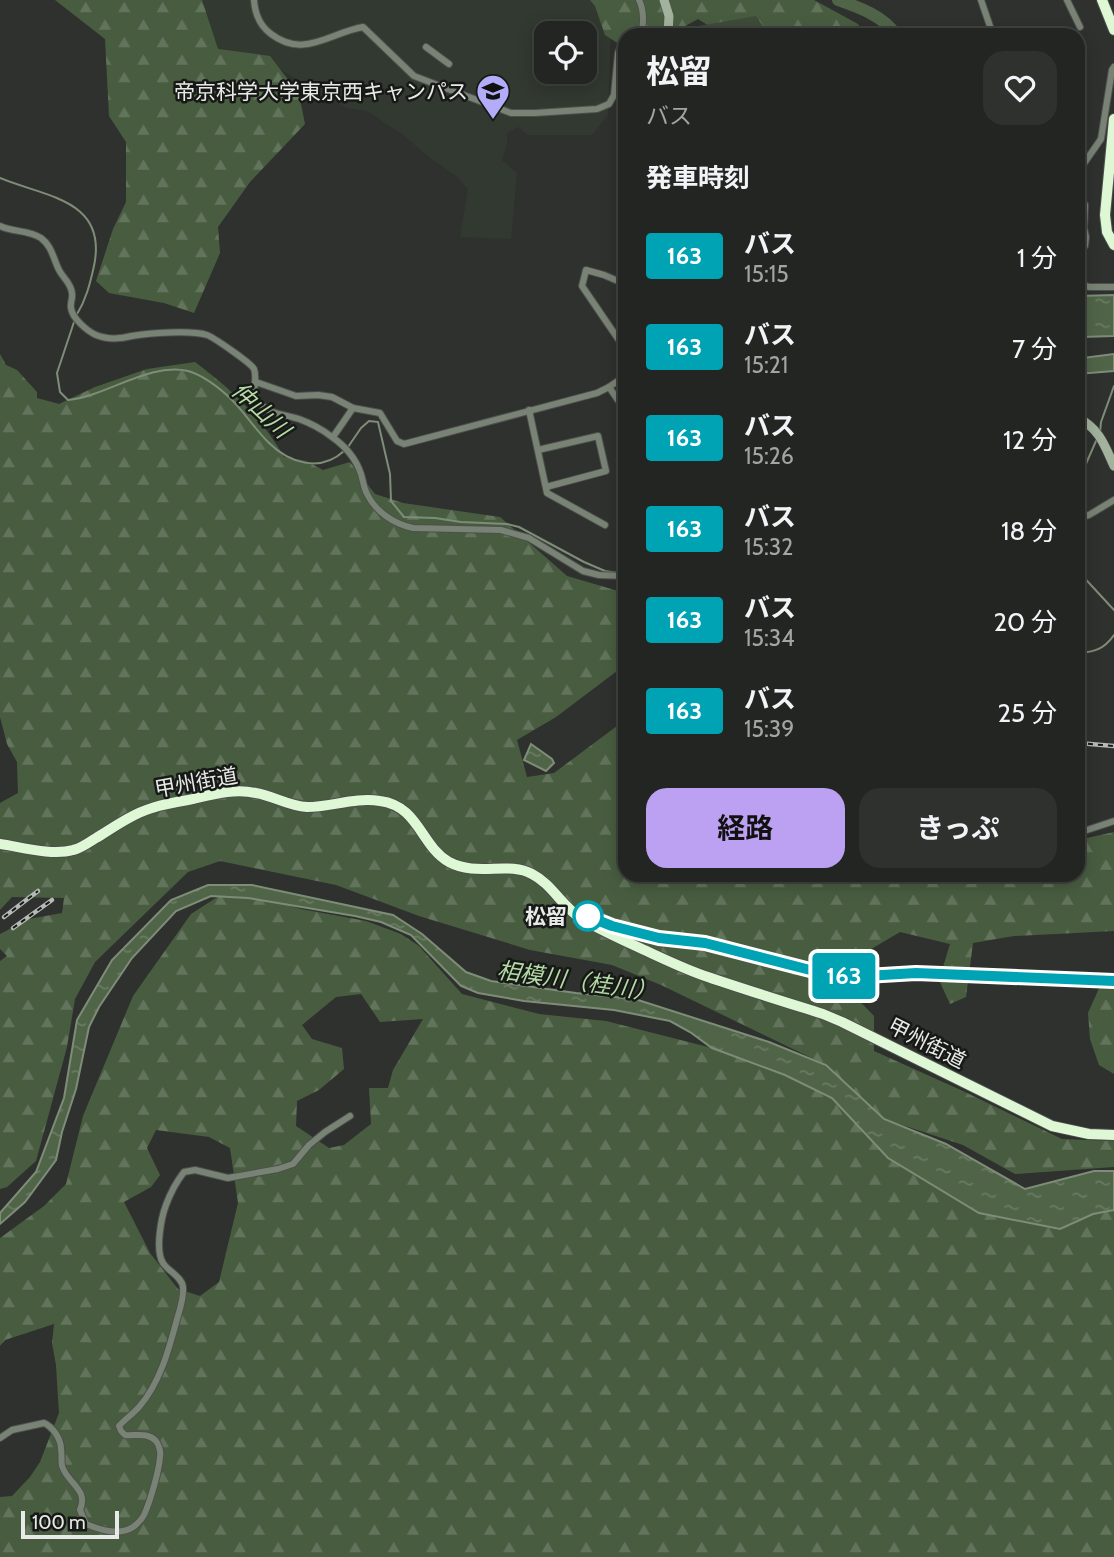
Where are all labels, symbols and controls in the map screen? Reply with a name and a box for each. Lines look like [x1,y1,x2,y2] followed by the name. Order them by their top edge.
[534,21,597,84] map controls
[534,21,597,84] button: locate
[646,51,712,91] text: 松留
[983,51,1057,125] button: heart
[474,72,512,121] school or university icon: 帝京科学大学東京西キャンパス
[174,79,468,104] place label: 帝京科学大学東京西キャンパス
[646,102,692,130] text: バス
[646,162,750,194] text: 発車時刻
[744,228,796,260] text: バス
[667,241,702,270] text: 163
[1017,242,1057,274] text: 1 分
[744,260,789,288] text: 15:15
[744,319,796,351] text: バス
[667,332,702,361] text: 163
[1012,333,1057,365] text: 7 分
[744,351,788,379] text: 15:21
[226,376,298,446] water label: 仲山川
[744,410,796,442] text: バス
[667,423,702,452] text: 163
[1003,424,1057,456] text: 12 分
[744,442,794,470] text: 15:26
[744,501,796,533] text: バス
[667,514,702,543] text: 163
[1001,515,1057,547] text: 18 分
[744,533,793,561] text: 15:32
[744,592,796,624] text: バス
[667,605,702,634] text: 163
[993,606,1057,638] text: 20 分
[744,624,794,652] text: 15:34
[744,683,796,715] text: バス
[667,696,702,725] text: 163
[997,697,1057,729] text: 25 分
[744,715,794,743] text: 15:39
[152,762,240,802] street label: 甲州街道
[646,788,845,868] button: 経路
[859,788,1057,868] button: きっぷ
[573,901,603,931] marker: 松留
[525,904,567,929] place label: 松留
[804,953,884,999] line badge: 163
[495,956,659,1006] water label: 相模川（桂川）
[826,961,862,990] text: 163
[884,1013,970,1073] street label: 甲州街道
[21,1508,119,1540] scale bar
[32,1511,86,1534] text: 100 m

